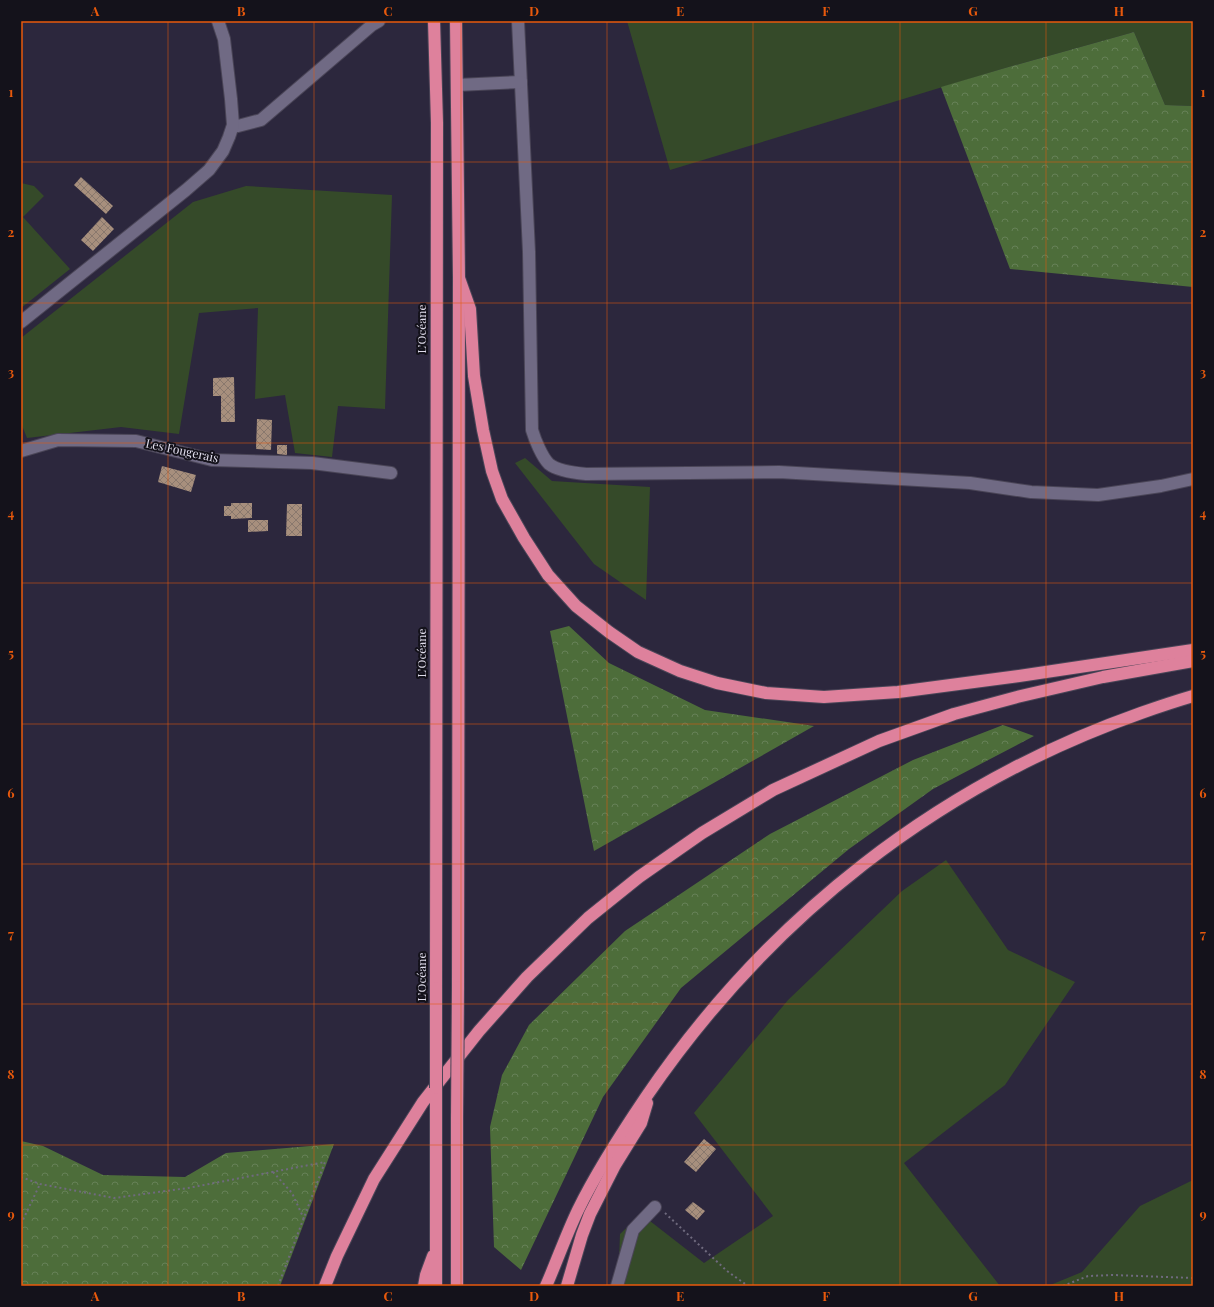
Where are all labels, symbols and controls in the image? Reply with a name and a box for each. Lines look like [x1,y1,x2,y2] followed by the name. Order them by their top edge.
[90,2,100,19] text: A
[237,2,246,19] text: B
[383,2,393,19] text: C
[529,2,539,19] text: D
[676,2,684,19] text: E
[822,2,830,19] text: F
[968,2,978,19] text: G
[1114,2,1124,19] text: H
[9,83,14,100] text: 1
[1201,83,1206,100] text: 1
[8,223,15,240] text: 2
[1200,223,1207,240] text: 2
[413,304,429,354] street label: L’Océane
[8,363,14,380] text: 3
[1200,363,1206,380] text: 3
[144,434,220,466] street label: Les Fougerais
[8,504,15,521] text: 4
[1200,504,1207,521] text: 4
[413,628,429,678] street label: L’Océane
[8,644,14,661] text: 5
[1200,644,1206,661] text: 5
[7,784,15,801] text: 6
[1199,784,1207,801] text: 6
[8,925,14,942] text: 7
[1200,925,1206,942] text: 7
[413,952,429,1002] street label: L’Océane
[7,1065,15,1082] text: 8
[1199,1065,1207,1082] text: 8
[7,1205,15,1222] text: 9
[1199,1205,1207,1222] text: 9
[90,1287,100,1304] text: A
[237,1287,246,1304] text: B
[383,1287,393,1304] text: C
[529,1287,539,1304] text: D
[676,1287,684,1304] text: E
[822,1287,830,1304] text: F
[968,1287,978,1304] text: G
[1114,1287,1124,1304] text: H

